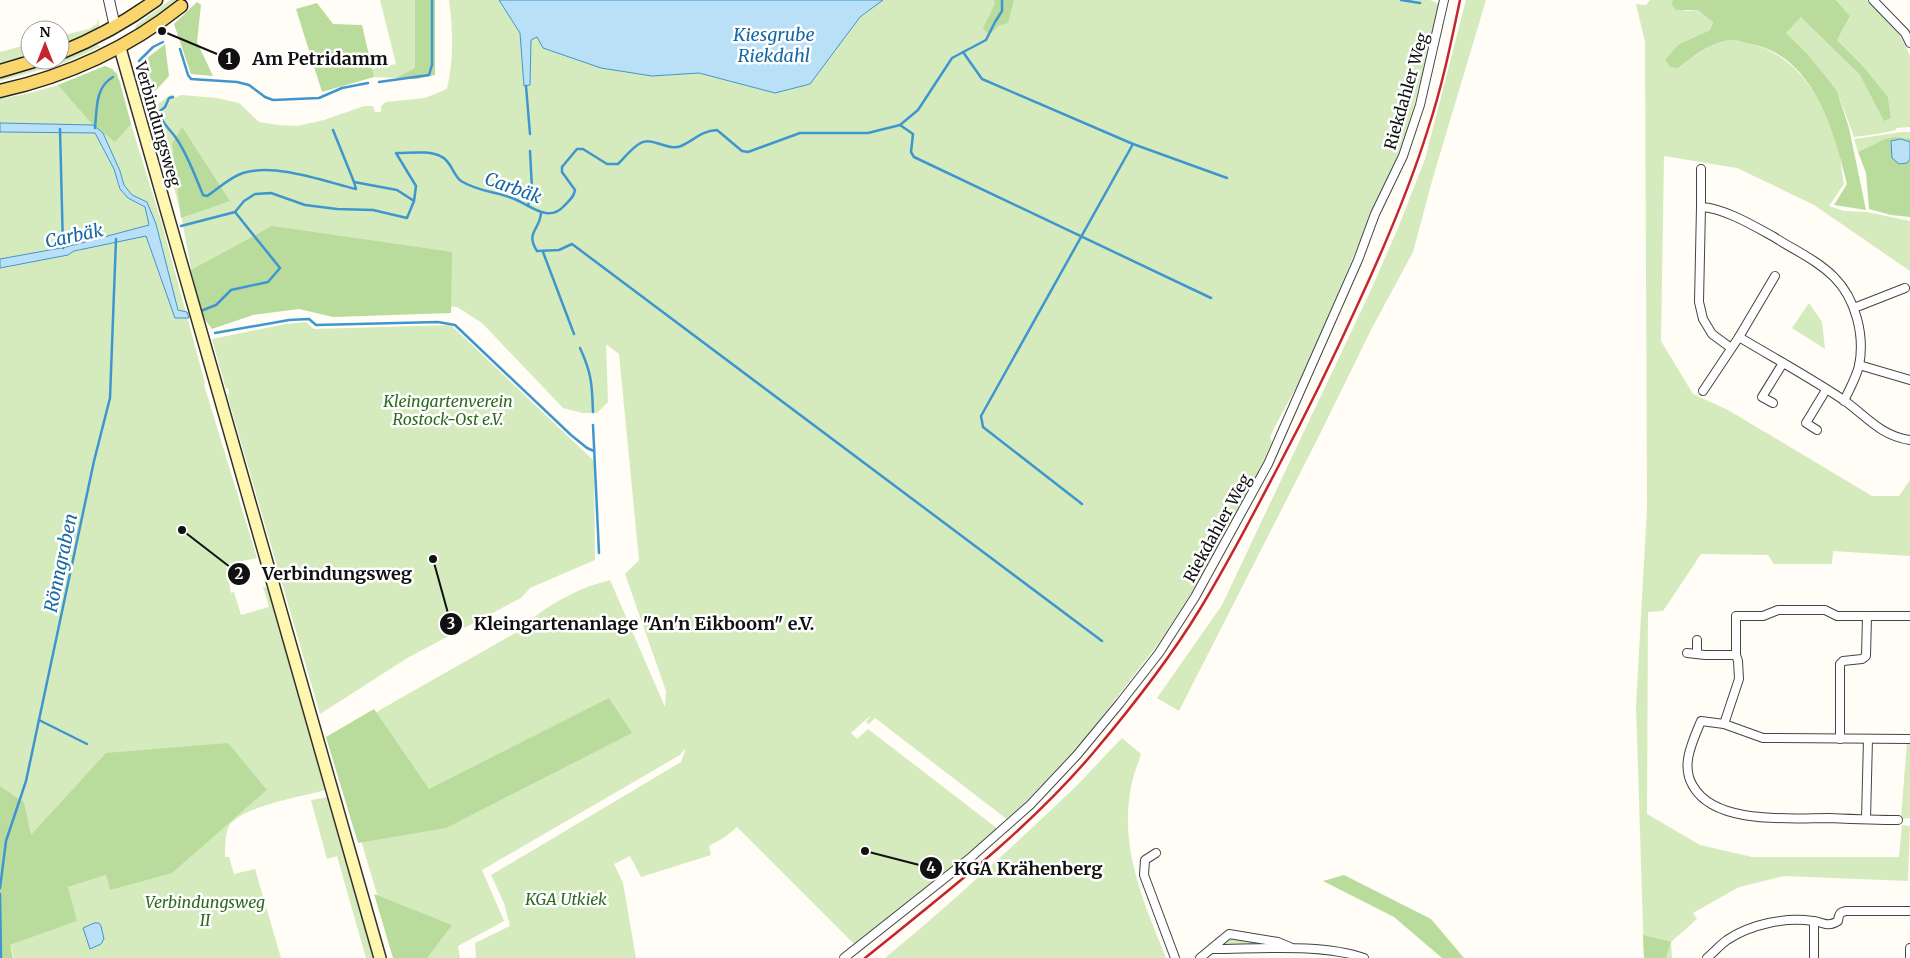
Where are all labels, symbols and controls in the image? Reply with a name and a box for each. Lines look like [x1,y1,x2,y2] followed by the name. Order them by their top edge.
[20,20,70,70] north arrow
[39,23,51,41] text: N
[732,23,815,67] water label: Kiesgrube Riekdahl
[1380,30,1432,152] street label: Riekdahler Weg
[217,43,398,76] callout: Am Petridamm
[251,47,388,70] text: Am Petridamm
[226,49,233,68] text: 1
[130,58,186,189] street label: Verbindungsweg
[481,167,545,208] water label: Carbäk
[43,218,105,253] water label: Carbäk
[382,391,513,429] park label: Kleingartenverein Rostock-Ost e.V.
[1179,470,1255,586] street label: Riekdahler Weg
[39,511,82,614] water label: Rönngraben
[227,557,422,590] callout: Verbindungsweg
[261,562,412,585] text: Verbindungsweg
[235,564,244,583] text: 2
[438,607,824,640] callout: Kleingartenanlage "An'n Eikboom" e.V.
[473,612,815,635] text: Kleingartenanlage "An'n Eikboom" e.V.
[447,614,455,633] text: 3
[919,852,1113,885] callout: KGA Krähenberg
[954,857,1102,880] text: KGA Krähenberg
[926,858,936,877] text: 4
[524,889,607,909] park label: KGA Utkiek
[145,892,265,930] park label: Verbindungsweg II

